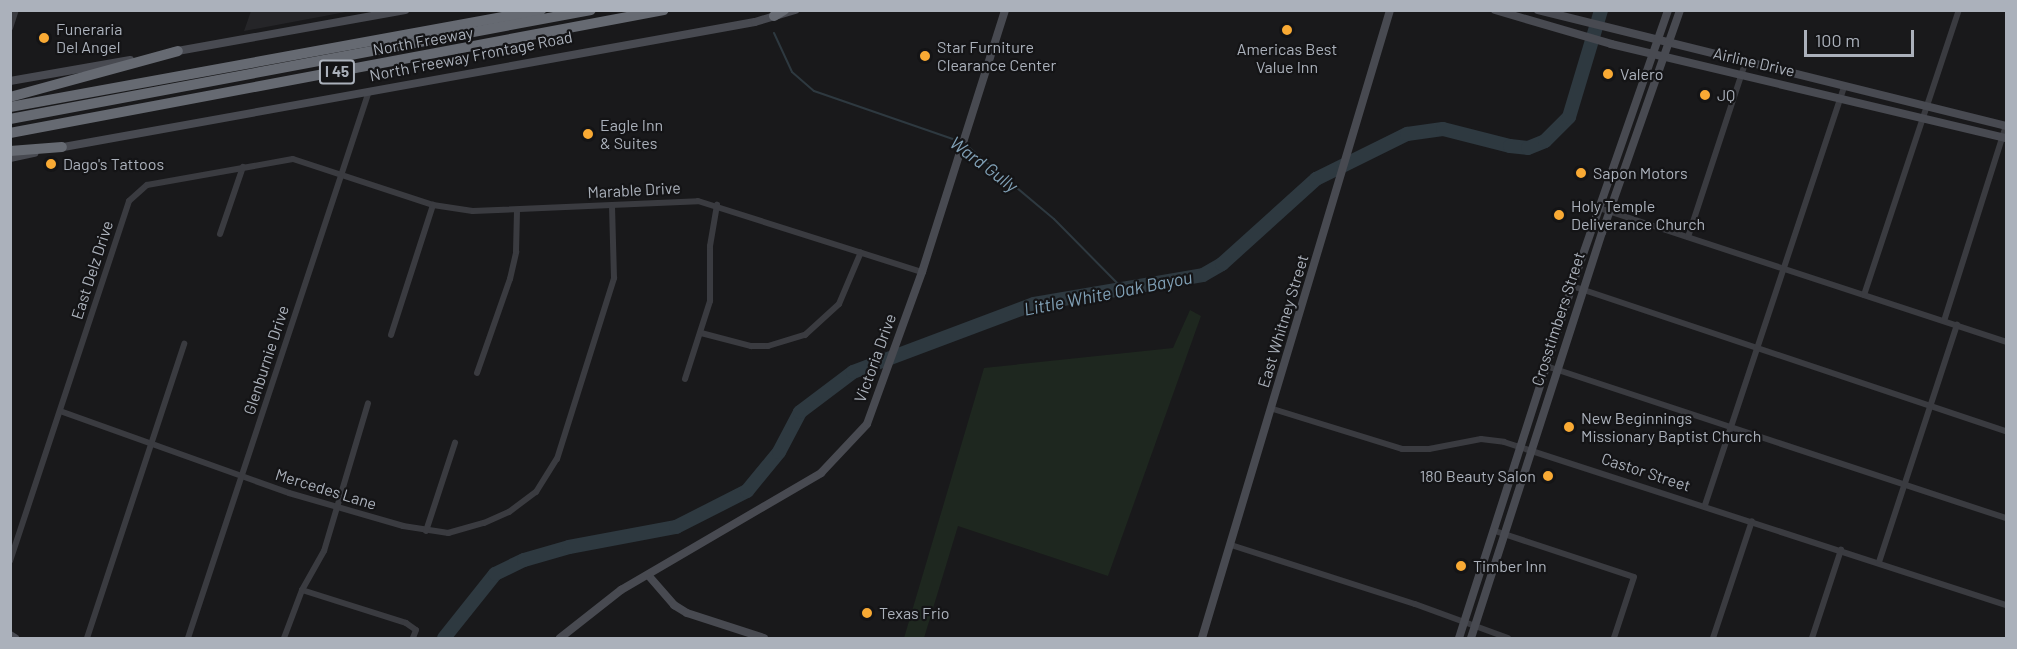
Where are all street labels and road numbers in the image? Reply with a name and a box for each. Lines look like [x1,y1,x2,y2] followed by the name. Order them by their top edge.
[371,23,475,59] street label: North Freeway
[368,27,574,85] street label: North Freeway Frontage Road
[1711,43,1797,81] street label: Airline Drive
[318,60,356,84] road number: I 45
[587,178,681,202] street label: Marable Drive
[67,218,117,322] street label: East Delz Drive
[1527,249,1589,389] street label: Crosstimbers Street
[1254,252,1312,390] street label: East Whitney Street
[239,303,293,417] street label: Glenburnie Drive
[850,311,900,405] street label: Victoria Drive
[1599,449,1693,495] street label: Castor Street
[273,464,379,514] street label: Mercedes Lane

